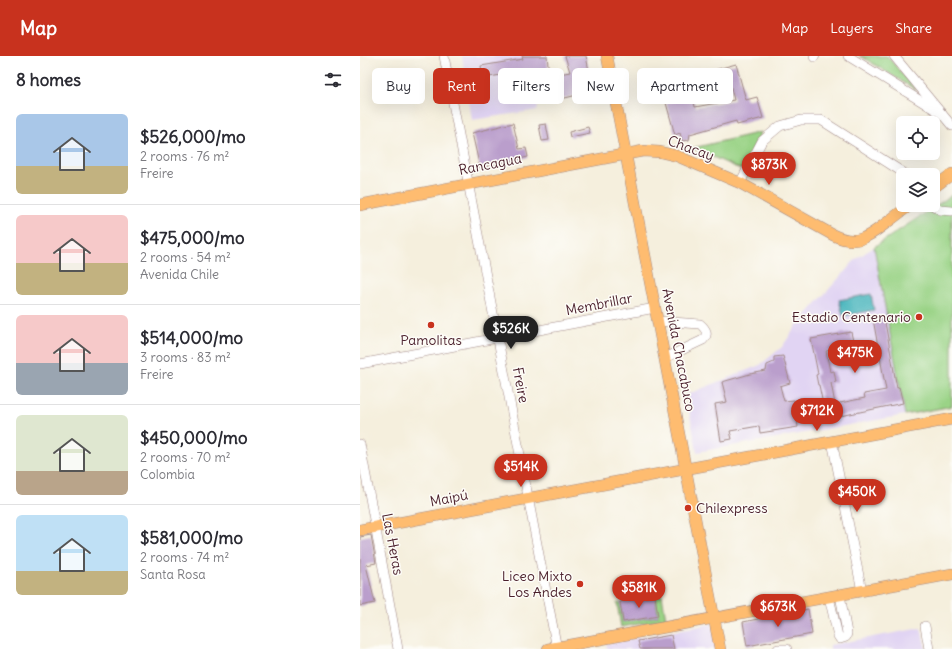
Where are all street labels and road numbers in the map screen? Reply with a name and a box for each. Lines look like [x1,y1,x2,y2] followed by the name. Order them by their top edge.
[665,131,717,165] street label: Chacay
[457,149,523,179] street label: Rancagua
[658,287,700,413] street label: Avenida Chacabuco
[564,289,634,319] street label: Membrillar
[509,366,533,404] street label: Freire
[428,485,470,511] street label: Maipú
[378,512,408,576] street label: Las Heras

